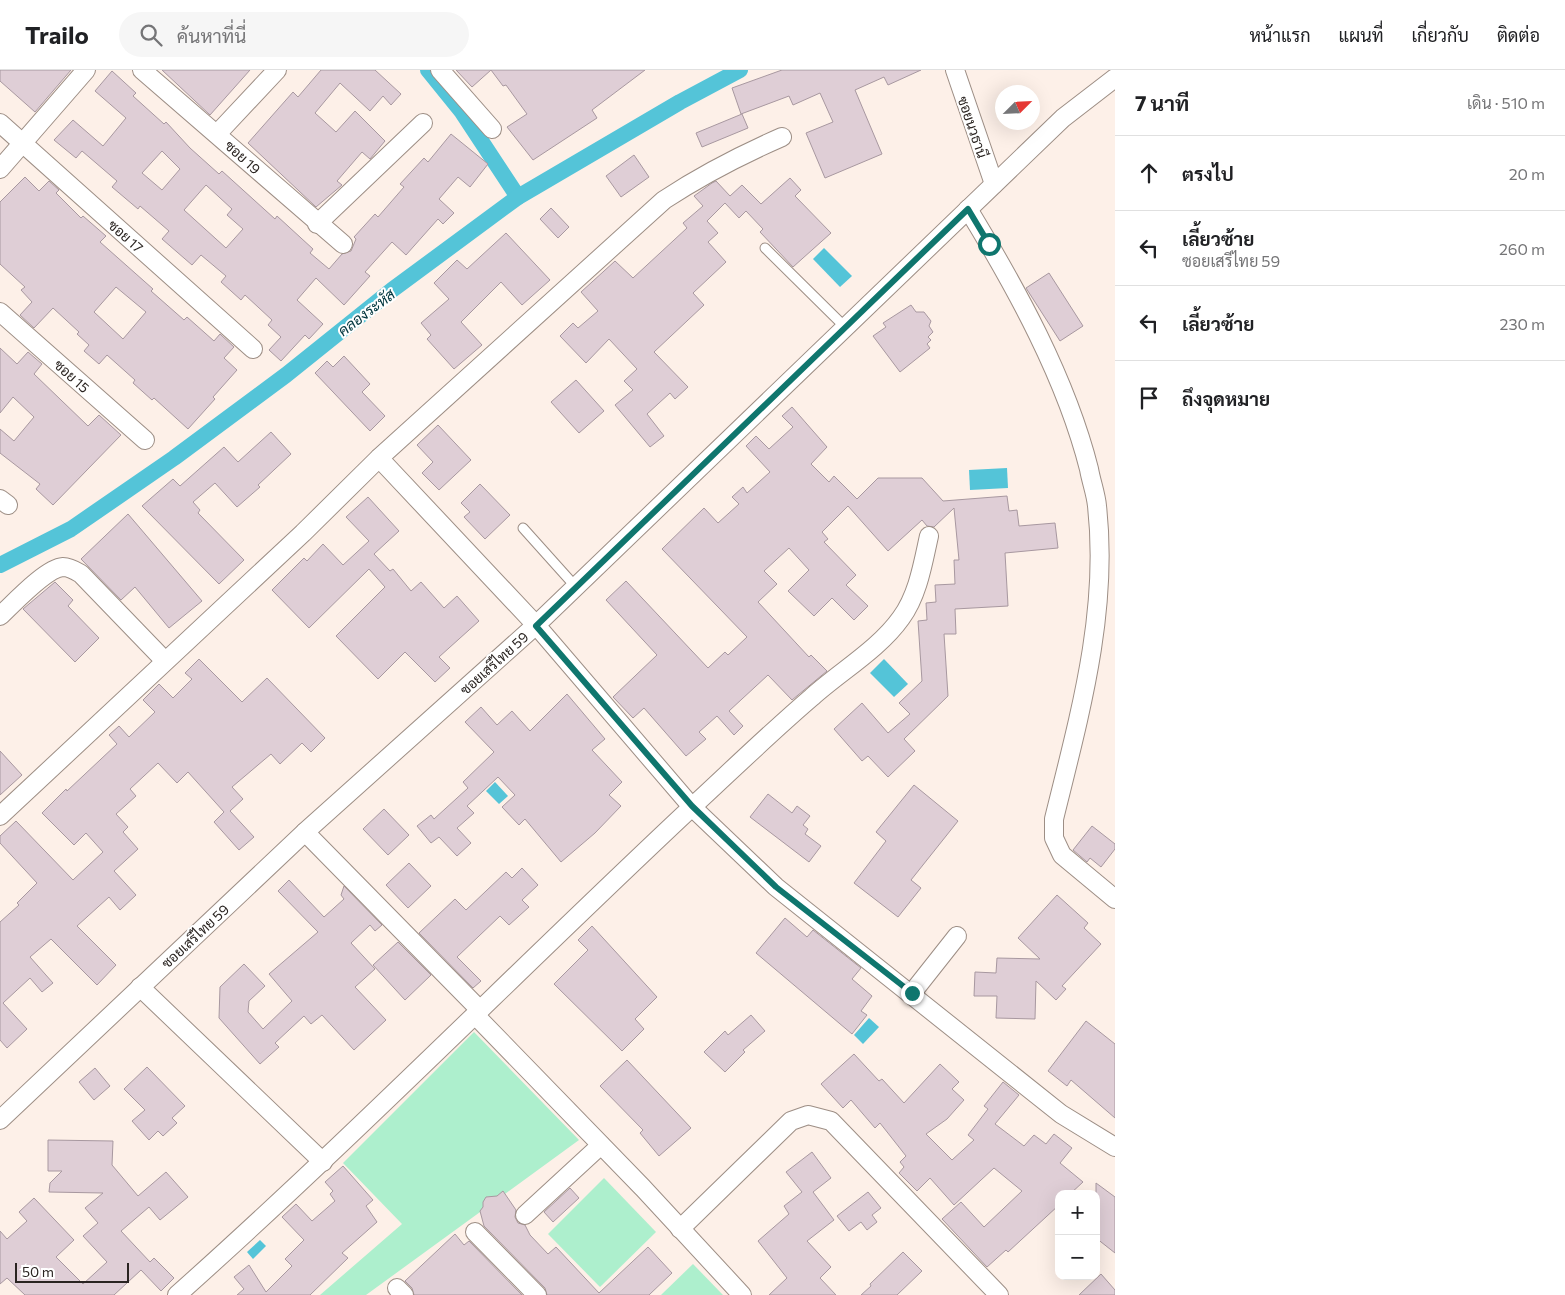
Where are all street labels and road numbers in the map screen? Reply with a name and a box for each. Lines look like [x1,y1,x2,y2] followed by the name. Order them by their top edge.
[955,94,992,160] street label: ซอยนวธานี
[222,137,264,177] street label: ซอย 19
[105,216,147,256] street label: ซอย 17
[51,356,93,396] street label: ซอย 15
[456,628,532,698] street label: ซอยเสรีไทย 59
[158,900,232,972] street label: ซอยเสรีไทย 59

